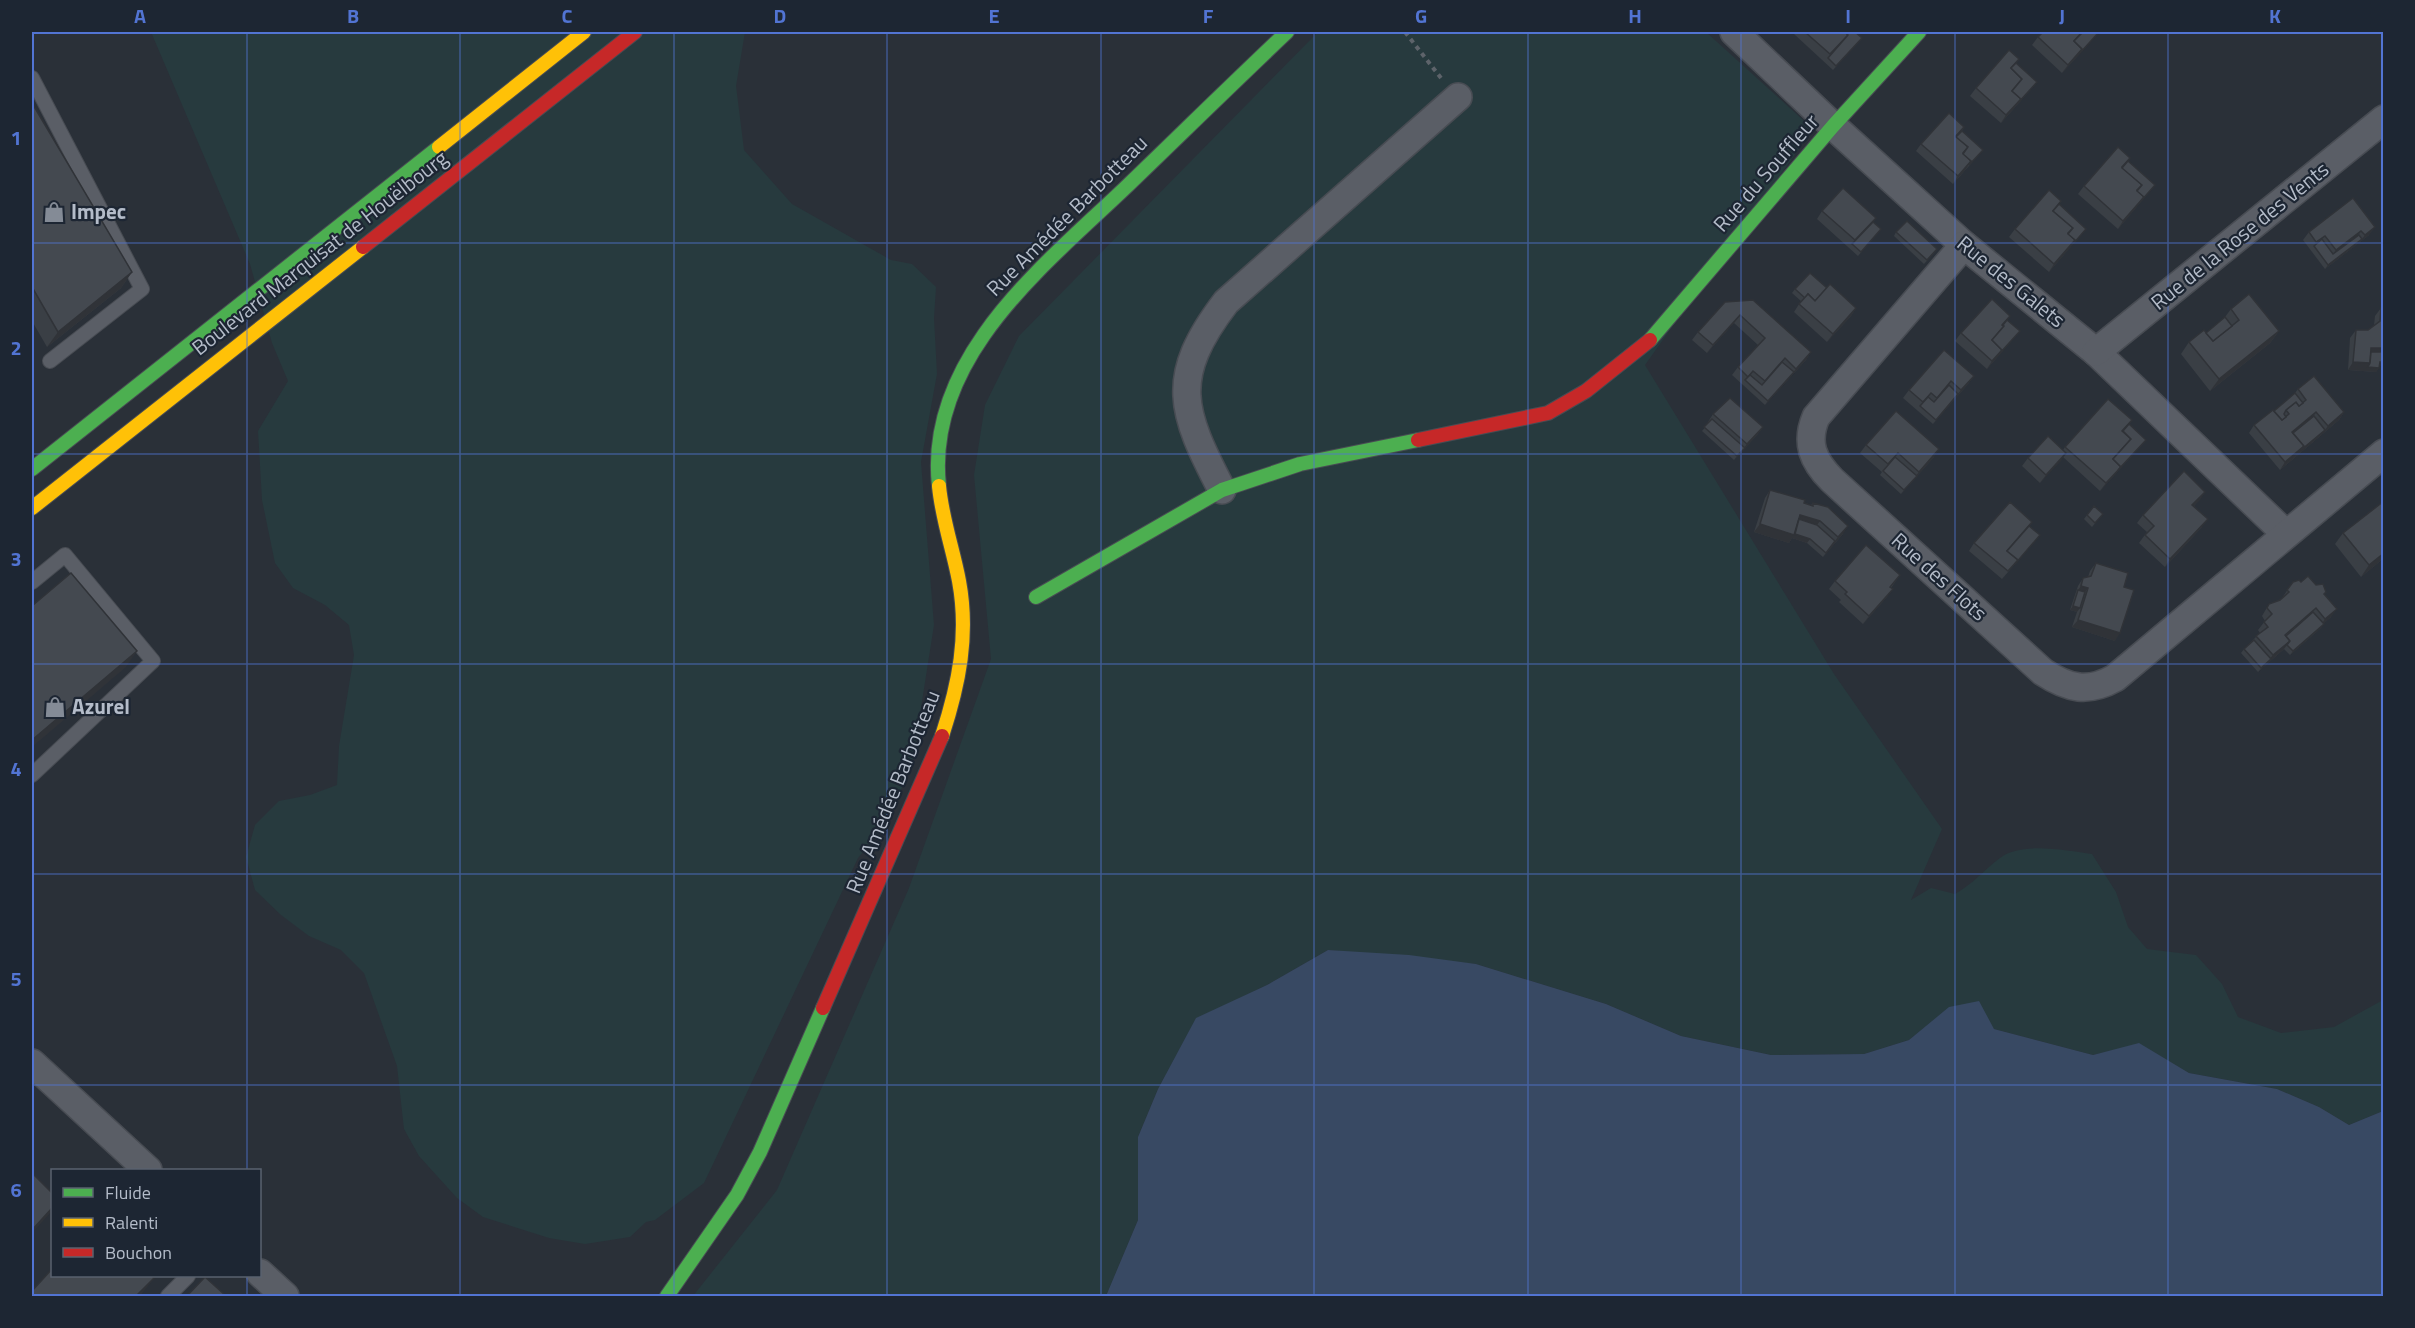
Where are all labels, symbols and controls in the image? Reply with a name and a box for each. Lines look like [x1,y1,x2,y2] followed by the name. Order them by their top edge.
[134,0,146,31] text: A
[347,0,359,31] text: B
[562,0,573,31] text: C
[774,0,786,31] text: D
[988,0,1000,31] text: E
[1203,0,1214,31] text: F
[1415,0,1427,31] text: G
[1628,0,1642,31] text: H
[1845,0,1851,31] text: I
[2059,0,2065,31] text: J
[2269,0,2281,31] text: K
[1705,106,1826,239] street label: Rue du Souffleur
[10,122,22,153] text: 1
[978,127,1154,303] street label: Rue Amédée Barbotteau
[185,142,454,362] street label: Boulevard Marquisat de Houëlbourg
[2143,153,2335,317] street label: Rue de la Rose des Vents
[71,195,126,227] place label: Impec
[42,200,66,224] shop icon: Impec
[1951,227,2073,335] street label: Rue des Galets
[10,332,22,363] text: 2
[1885,524,1995,628] street label: Rue des Flots
[10,543,22,574] text: 3
[837,685,947,898] street label: Rue Amédée Barbotteau
[72,690,130,722] place label: Azurel
[43,695,67,719] shop icon: Azurel
[10,753,22,784] text: 4
[10,963,22,994] text: 5
[51,1169,261,1277] legend
[10,1174,22,1205] text: 6
[105,1179,151,1206] text: Fluide
[105,1209,158,1236] text: Ralenti
[105,1239,172,1266] text: Bouchon

